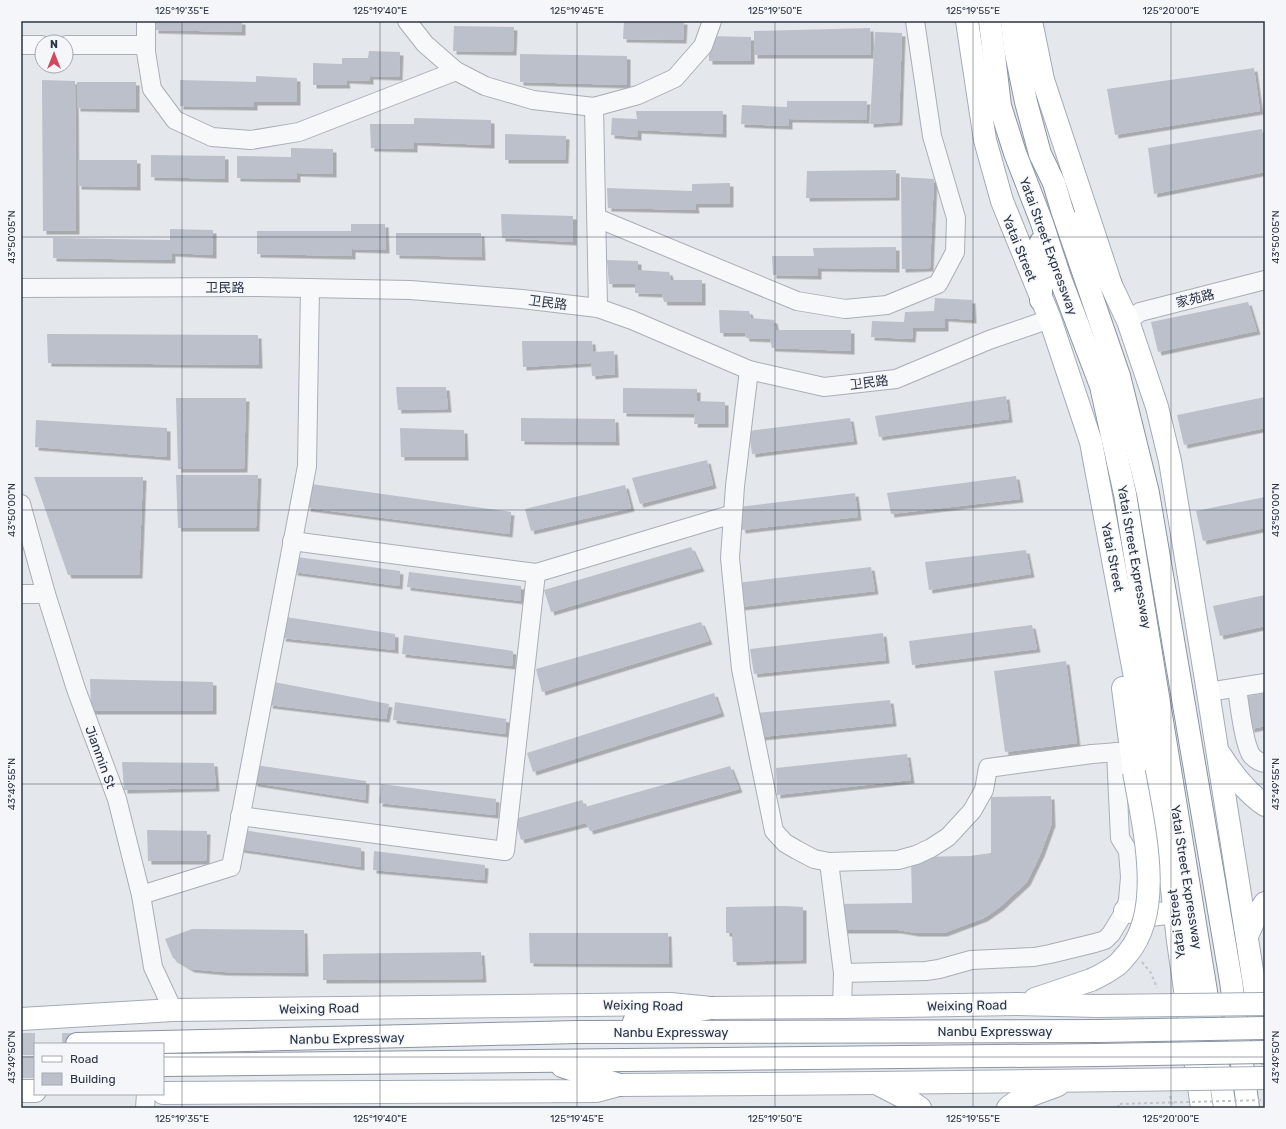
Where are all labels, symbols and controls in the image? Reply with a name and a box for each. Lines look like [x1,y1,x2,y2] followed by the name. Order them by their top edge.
[155,5,209,17] text: 125°19'35"E
[353,5,407,17] text: 125°19'40"E
[550,5,604,17] text: 125°19'45"E
[748,5,802,17] text: 125°19'50"E
[946,5,1000,17] text: 125°19'55"E
[1143,5,1199,17] text: 125°20'00"E
[34,34,74,74] north arrow
[50,38,58,51] text: N
[1017,175,1081,317] street label: Yatai Street Expressway
[6,210,18,264] text: 43°50'05"N
[1270,210,1282,264] text: 43°50'05"N
[1000,212,1040,284] street label: Yatai Street
[205,280,245,295] street label: 卫民路
[1174,286,1216,310] street label: 家苑路
[528,293,568,312] street label: 卫民路
[849,373,889,392] street label: 卫民路
[6,483,18,537] text: 43°50'00"N
[1270,483,1282,537] text: 43°50'00"N
[1114,484,1155,630] street label: Yatai Street Expressway
[1098,521,1127,593] street label: Yatai Street
[82,724,119,790] street label: Jianmin St
[6,758,18,810] text: 43°49'55"N
[1270,758,1282,810] text: 43°49'55"N
[1168,804,1206,950] street label: Yatai Street Expressway
[1164,888,1188,960] street label: Yatai Street
[603,997,683,1015] street label: Weixing Road
[927,997,1007,1015] street label: Weixing Road
[279,1000,359,1018] street label: Weixing Road
[937,1024,1053,1039] street label: Nanbu Expressway
[613,1025,729,1040] street label: Nanbu Expressway
[289,1030,405,1047] street label: Nanbu Expressway
[6,1031,18,1083] text: 43°49'50"N
[1270,1031,1282,1083] text: 43°49'50"N
[34,1043,164,1095] legend
[70,1052,98,1066] text: Road
[70,1072,116,1086] text: Building
[155,1113,209,1125] text: 125°19'35"E
[353,1113,407,1125] text: 125°19'40"E
[550,1113,604,1125] text: 125°19'45"E
[748,1113,802,1125] text: 125°19'50"E
[946,1113,1000,1125] text: 125°19'55"E
[1143,1113,1199,1125] text: 125°20'00"E

